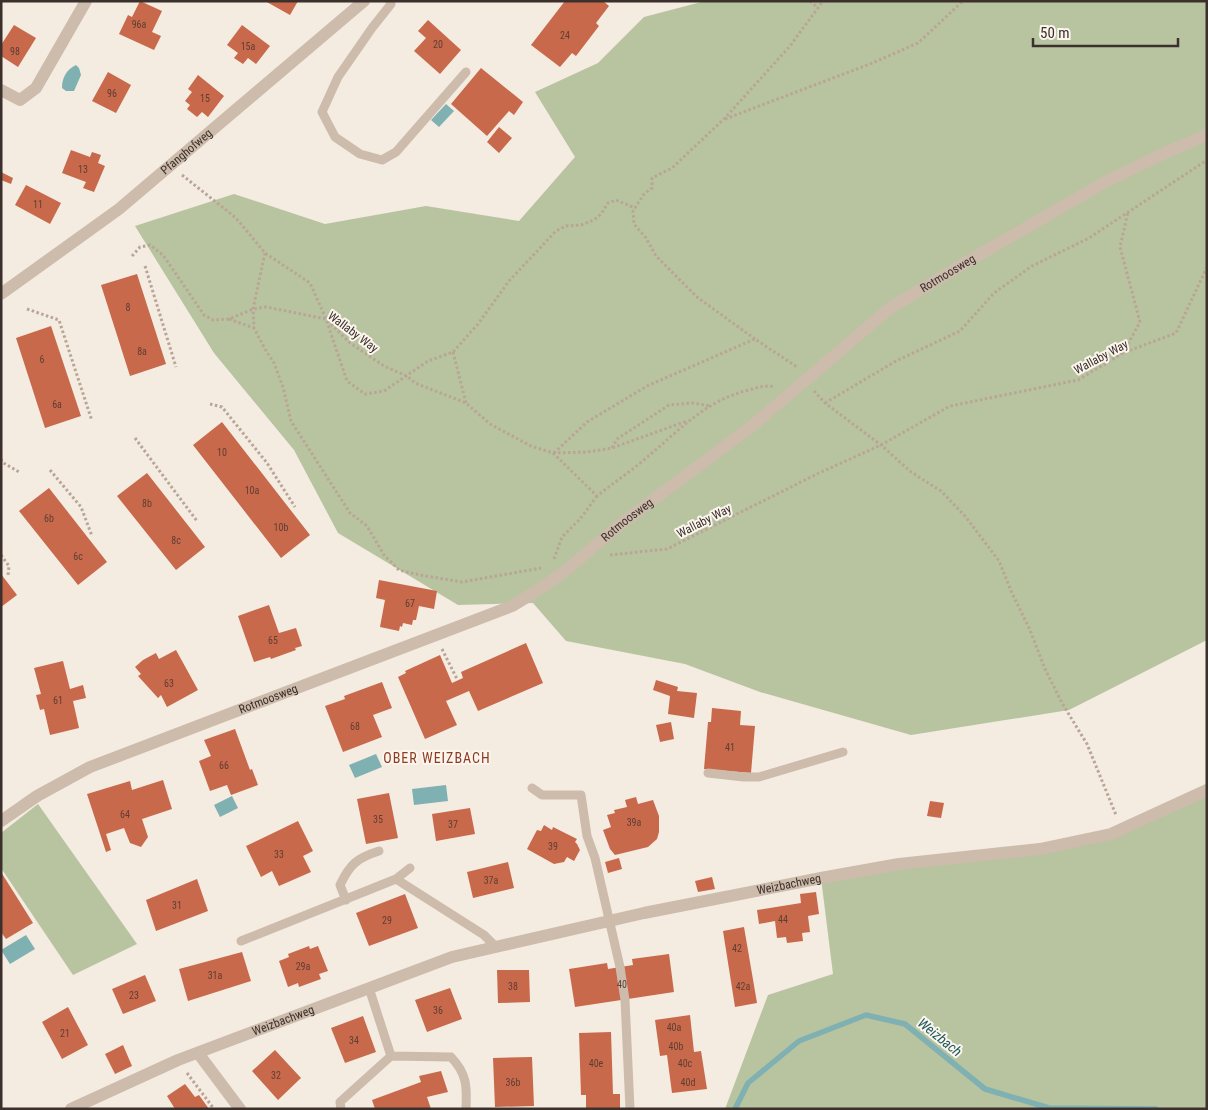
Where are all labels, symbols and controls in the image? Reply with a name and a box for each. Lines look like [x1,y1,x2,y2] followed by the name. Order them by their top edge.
[1033,15,1178,47] scale bar
[132,19,147,30] house number: 96a
[1040,24,1070,42] text: 50 m
[560,30,570,41] house number: 24
[433,39,443,50] house number: 20
[241,41,256,52] house number: 15a
[10,46,20,57] house number: 98
[107,88,117,99] house number: 96
[200,93,210,104] house number: 15
[158,126,215,177] street label: Pfanghofweg
[78,164,88,175] house number: 13
[33,199,43,210] house number: 11
[918,252,978,295] street label: Rotmoosweg
[126,302,131,313] house number: 8
[325,309,381,355] street label: Wallaby Way
[1072,337,1130,377] street label: Wallaby Way
[137,346,147,357] house number: 8a
[40,354,45,365] house number: 6
[52,399,62,410] house number: 6a
[217,447,227,458] house number: 10
[245,485,260,496] house number: 10a
[598,495,656,544] street label: Rotmoosweg
[142,498,152,509] house number: 8b
[674,501,734,541] street label: Wallaby Way
[44,513,54,524] house number: 6b
[274,522,288,533] house number: 10b
[171,535,181,546] house number: 8c
[73,551,83,562] house number: 6c
[405,598,415,609] house number: 67
[268,635,278,646] house number: 65
[164,678,174,689] house number: 63
[237,681,300,717] street label: Rotmoosweg
[53,695,63,706] house number: 61
[350,721,360,732] house number: 68
[725,742,735,753] house number: 41
[383,750,491,766] district label: OBER WEIZBACH
[219,760,229,771] house number: 66
[120,809,130,820] house number: 64
[373,814,383,825] house number: 35
[627,817,642,828] house number: 39a
[448,819,458,830] house number: 37
[548,841,558,852] house number: 39
[274,849,284,860] house number: 33
[756,871,822,898] street label: Weizbachweg
[484,875,499,886] house number: 37a
[172,900,182,911] house number: 31
[778,914,788,925] house number: 44
[382,915,392,926] house number: 29
[732,943,742,954] house number: 42
[296,961,311,972] house number: 29a
[208,970,223,981] house number: 31a
[617,979,627,990] house number: 40
[508,981,518,992] house number: 38
[736,981,751,992] house number: 42a
[129,990,139,1001] house number: 23
[250,1002,316,1038] street label: Weizbachweg
[433,1005,443,1016] house number: 36
[915,1015,965,1059] water label: Weizbach
[667,1022,682,1033] house number: 40a
[60,1028,70,1039] house number: 21
[349,1035,359,1046] house number: 34
[669,1041,683,1052] house number: 40b
[589,1058,604,1069] house number: 40e
[678,1058,693,1069] house number: 40c
[271,1070,281,1081] house number: 32
[506,1077,520,1088] house number: 36b
[681,1077,695,1088] house number: 40d

